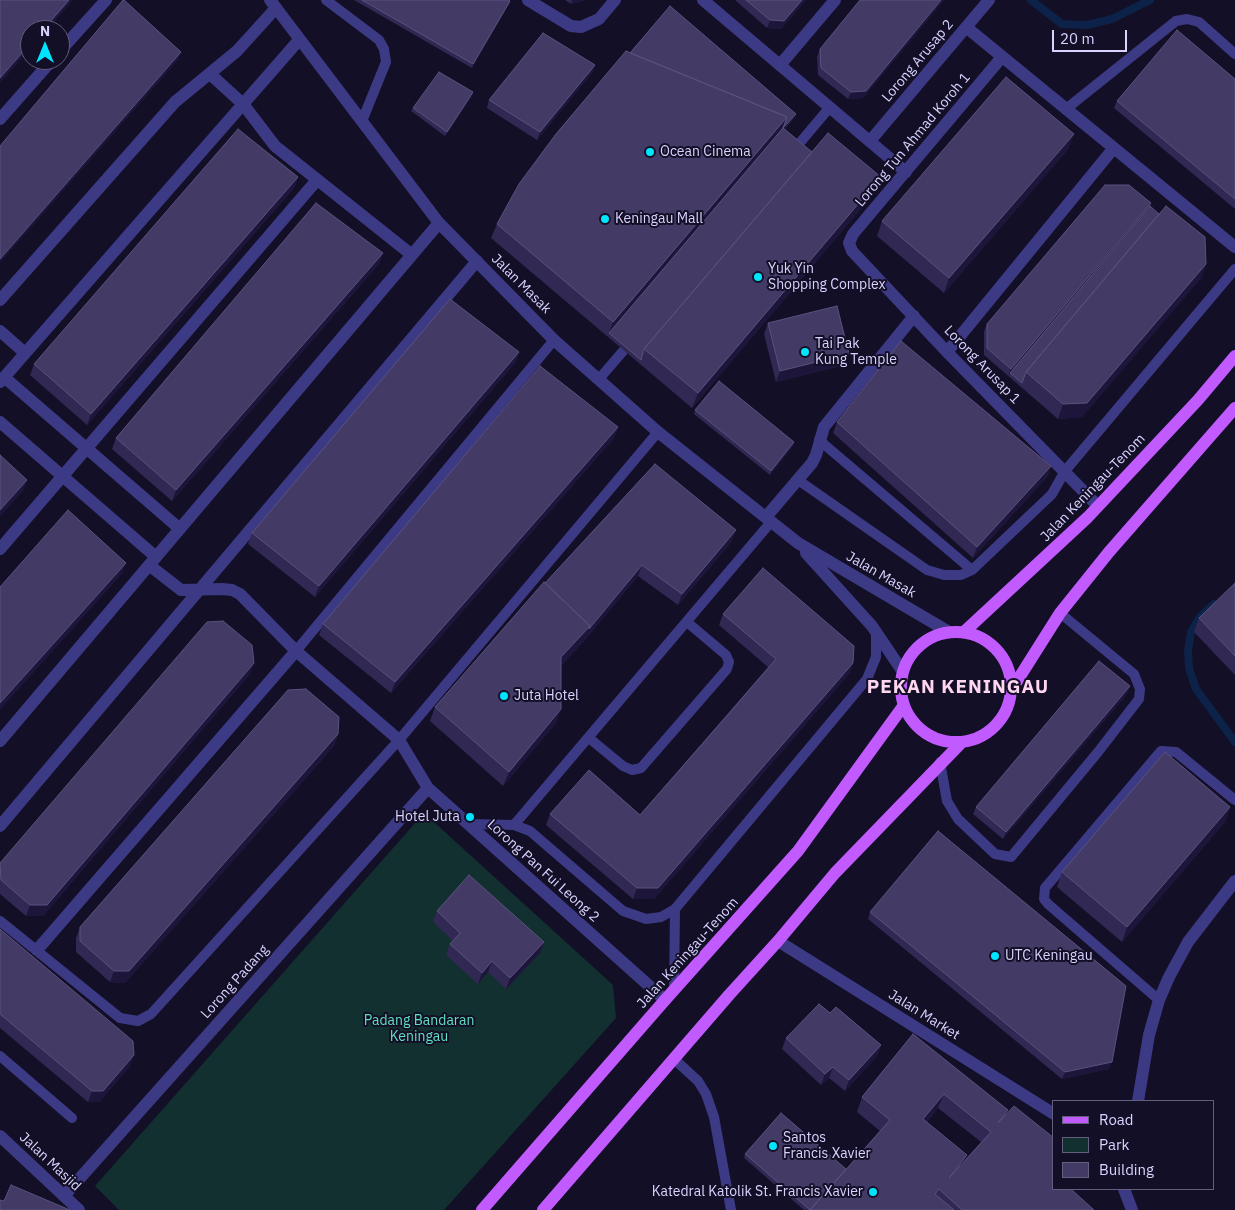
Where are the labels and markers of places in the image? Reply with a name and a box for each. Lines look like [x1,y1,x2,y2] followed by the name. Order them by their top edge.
[660,144,751,160] place label: Ocean Cinema
[644,146,656,158] marker: Ocean Cinema
[615,211,703,227] place label: Keningau Mall
[599,213,611,225] marker: Keningau Mall
[768,261,886,294] place label: Yuk Yin Shopping Complex
[752,271,764,283] marker: Yuk Yin Shopping Complex
[815,336,897,368] place label: Tai Pak Kung Temple
[799,346,811,358] marker: Tai Pak Kung Temple
[514,688,579,704] place label: Juta Hotel
[498,690,510,702] marker: Juta Hotel
[395,809,460,825] place label: Hotel Juta
[464,811,476,823] marker: Hotel Juta
[1005,948,1093,964] place label: UTC Keningau
[989,950,1001,962] marker: UTC Keningau
[783,1130,871,1162] place label: Santos Francis Xavier
[767,1140,779,1152] marker: Santos Francis Xavier
[652,1184,863,1200] place label: Katedral Katolik St. Francis Xavier
[867,1186,879,1198] marker: Katedral Katolik St. Francis Xavier

